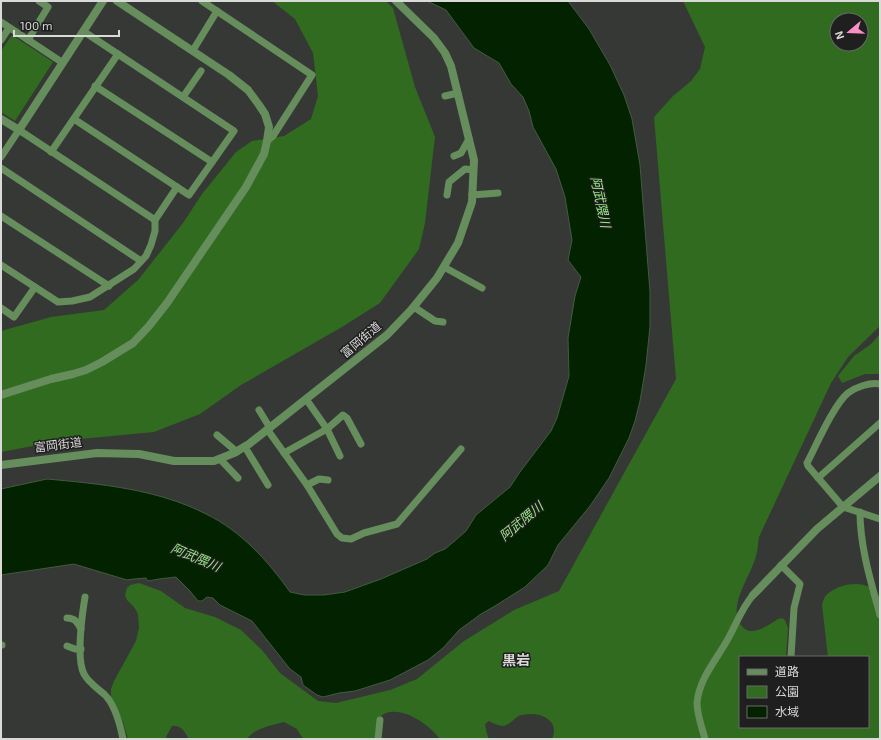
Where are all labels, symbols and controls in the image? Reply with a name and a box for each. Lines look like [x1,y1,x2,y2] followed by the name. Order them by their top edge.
[14,12,119,38] scale bar
[829,12,869,52] north arrow
[20,18,52,32] text: 100 m
[832,29,847,41] text: N
[588,175,615,231] water label: 阿武隈川
[337,318,383,360] street label: 富岡街道
[33,434,83,454] street label: 富岡街道
[496,497,548,544] water label: 阿武隈川
[169,539,225,575] water label: 阿武隈川
[502,651,530,668] district label: 黒岩
[739,656,869,728] legend
[775,664,799,678] text: 道路
[775,684,799,698] text: 公園
[775,704,799,718] text: 水域

